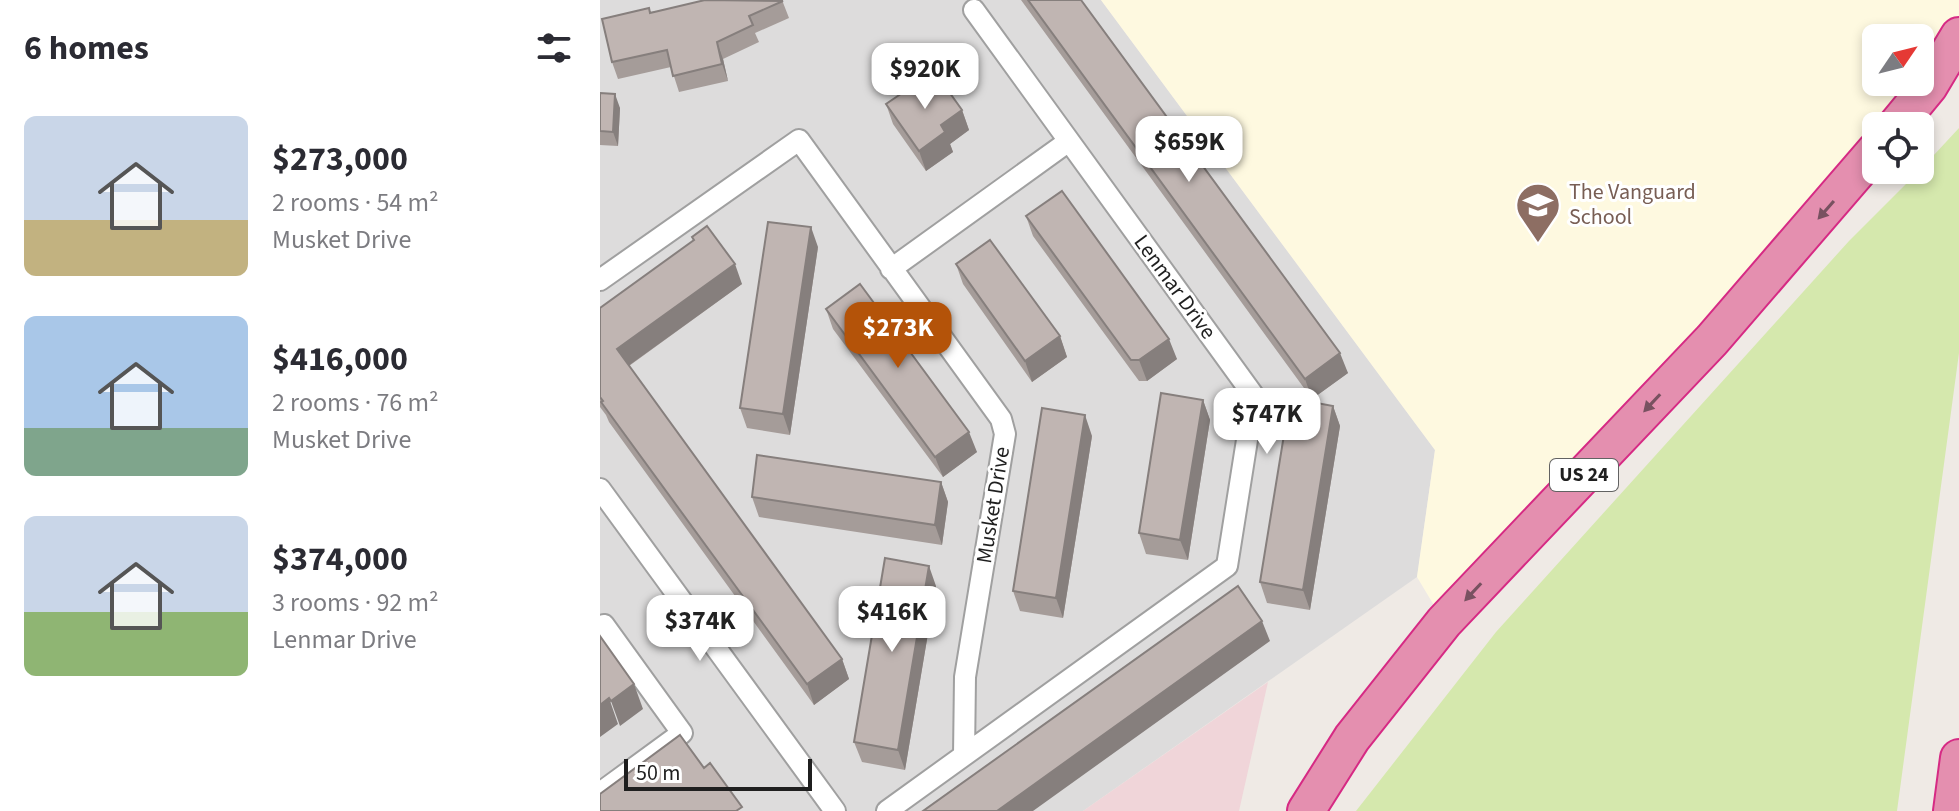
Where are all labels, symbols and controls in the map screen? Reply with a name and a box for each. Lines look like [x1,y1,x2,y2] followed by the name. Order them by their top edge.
[24,24,149,73] text: 6 homes
[1862,24,1934,96] north arrow
[1862,24,1934,184] map controls
[532,26,576,70] icon: filters
[869,43,981,111] pin: $920K
[890,50,960,87] text: $920K
[1862,112,1934,184] button: locate
[1133,116,1245,184] pin: $659K
[1154,123,1224,160] text: $659K
[272,135,408,184] text: $273,000
[88,148,184,244] icon: home
[1569,176,1696,233] place label: The Vanguard School
[1514,181,1562,244] school or university icon: The Vanguard School
[272,184,439,221] text: 2 rooms · 54 m²
[1817,200,1835,219] one-way arrow
[272,221,411,258] text: Musket Drive
[1126,228,1224,346] street label: Lenmar Drive
[842,302,954,370] pin: $273K
[863,309,933,346] text: $273K
[272,335,408,384] text: $416,000
[88,348,184,444] icon: home
[272,384,439,421] text: 2 rooms · 76 m²
[1211,388,1323,456] pin: $747K
[1643,393,1662,412] one-way arrow
[1232,395,1302,432] text: $747K
[272,421,411,458] text: Musket Drive
[968,444,1018,566] street label: Musket Drive
[1550,459,1618,491] road number: US 24
[272,535,408,584] text: $374,000
[88,548,184,644] icon: home
[1464,582,1483,601] one-way arrow
[272,584,439,621] text: 3 rooms · 92 m²
[836,586,948,654] pin: $416K
[857,593,927,630] text: $416K
[644,595,756,663] pin: $374K
[665,602,735,639] text: $374K
[272,621,417,658] text: Lenmar Drive
[624,755,812,791] scale bar
[636,757,681,789] text: 50 m

